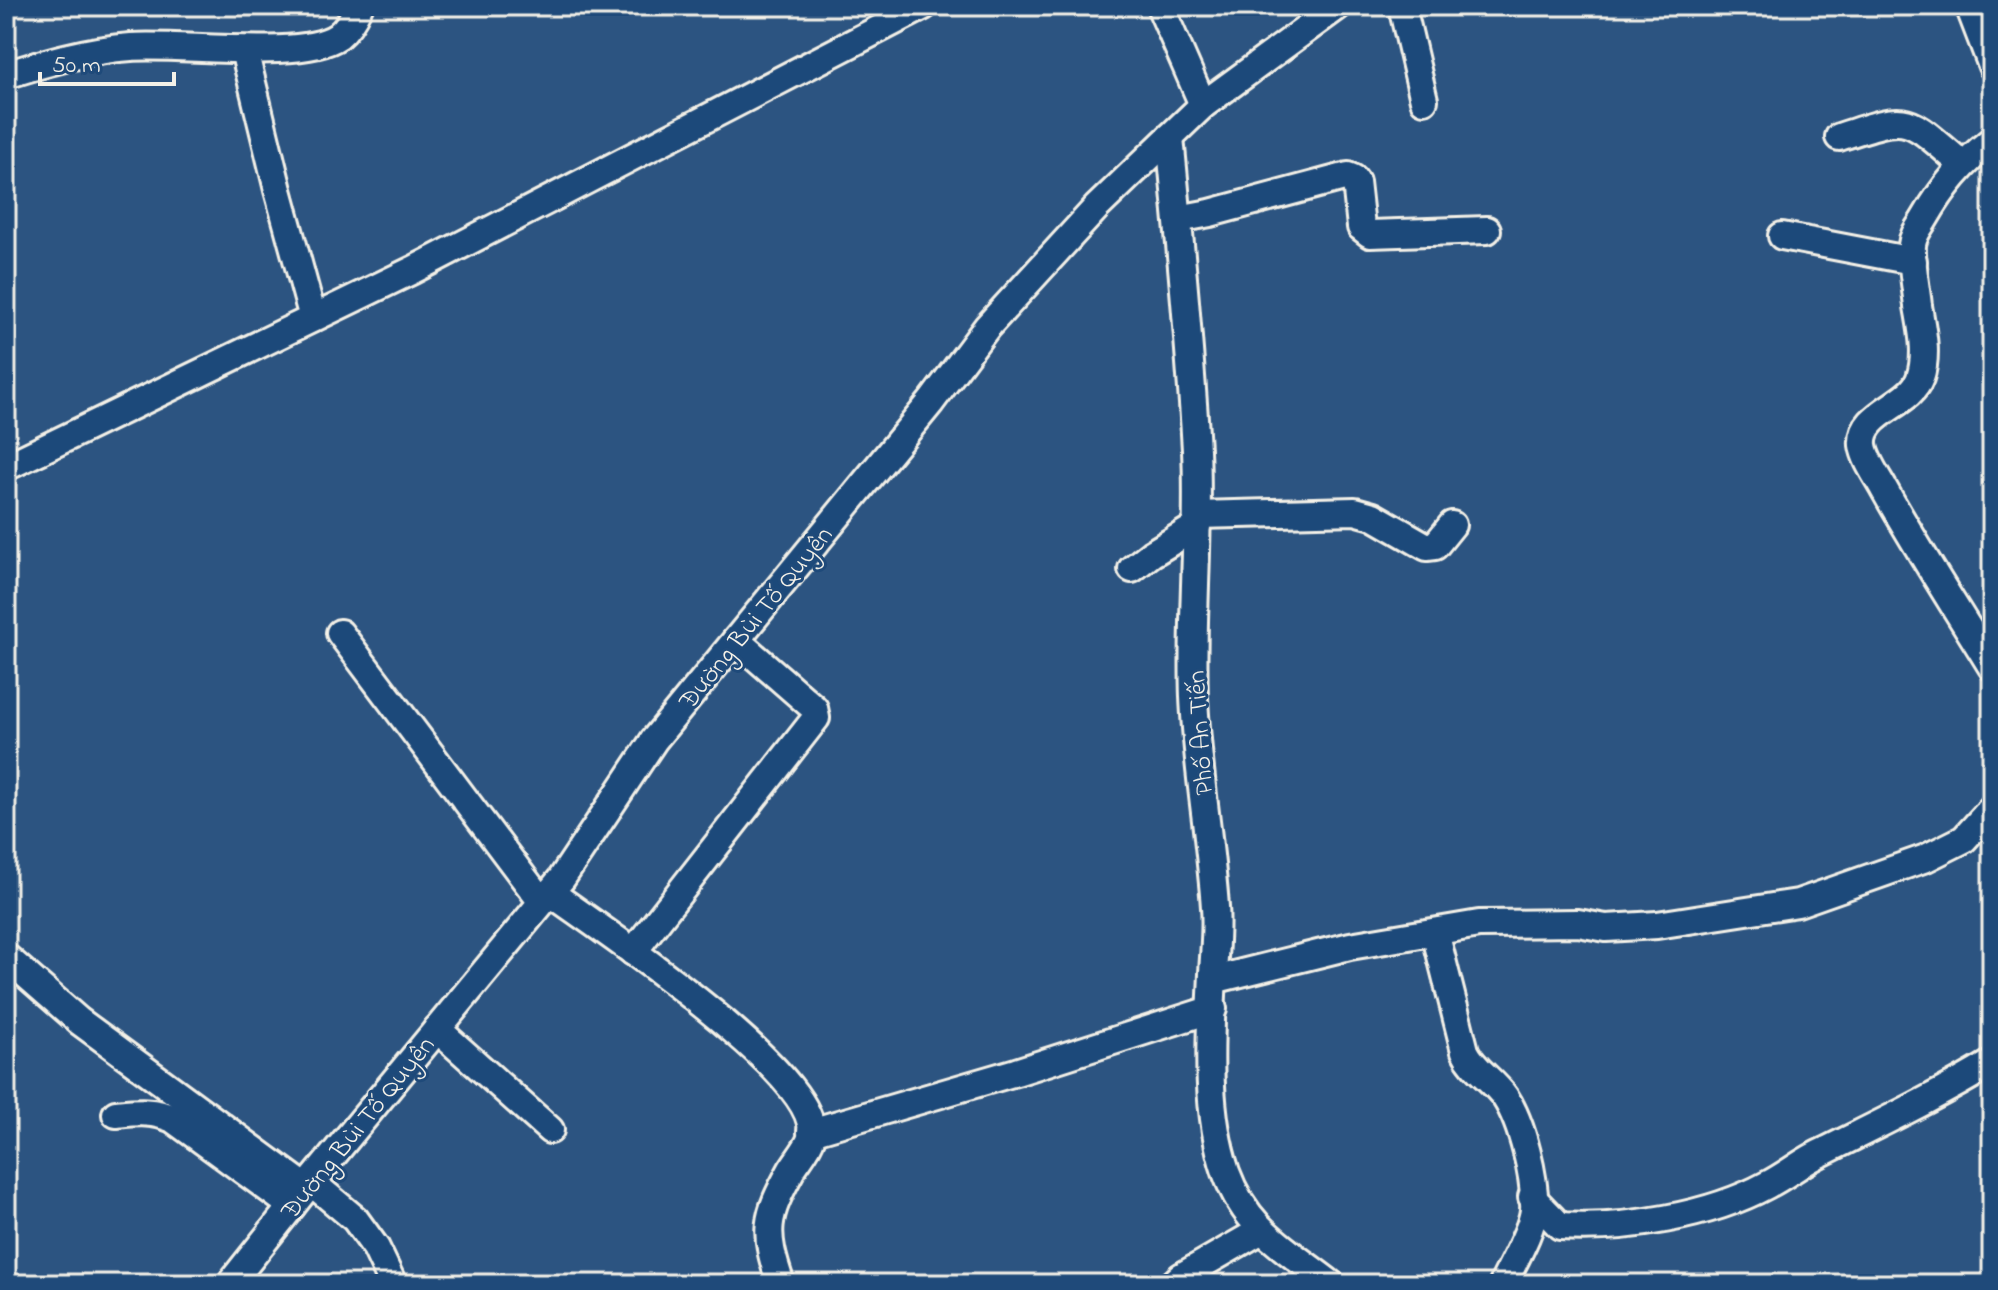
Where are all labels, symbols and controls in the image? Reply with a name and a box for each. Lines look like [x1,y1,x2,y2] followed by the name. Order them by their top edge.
[40,36,174,86] scale bar
[52,49,101,84] text: 50 m
[671,519,844,720] street label: Đường Bùi Tố Quyên
[1179,669,1225,797] street label: Phố An Tiến
[273,1029,446,1230] street label: Đường Bùi Tố Quyên

